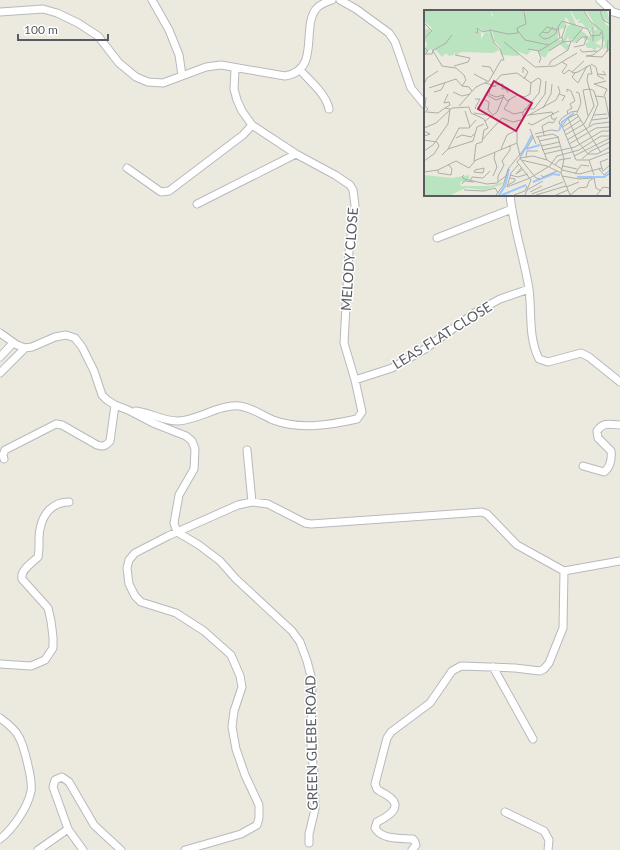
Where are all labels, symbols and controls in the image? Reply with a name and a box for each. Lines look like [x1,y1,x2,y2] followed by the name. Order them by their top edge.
[424,10,610,196] inset map
[18,16,108,42] scale bar
[24,22,58,37] text: 100 m
[337,207,361,311] street label: MELODY CLOSE
[389,298,495,372] street label: LEAS FLAT CLOSE
[301,675,321,811] street label: GREEN GLEBE ROAD

